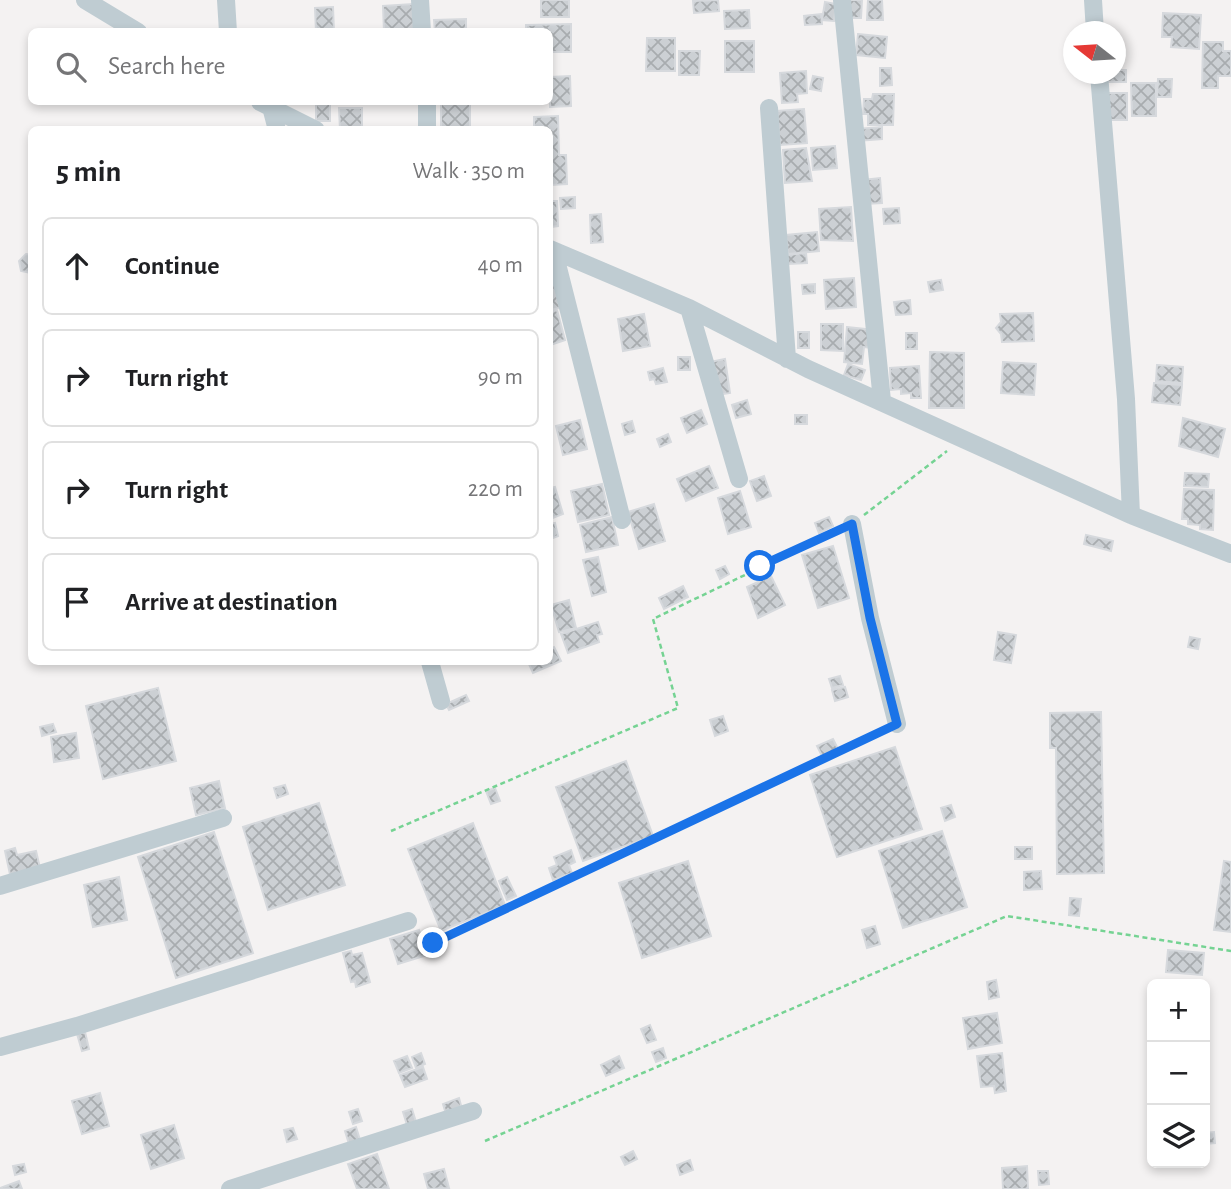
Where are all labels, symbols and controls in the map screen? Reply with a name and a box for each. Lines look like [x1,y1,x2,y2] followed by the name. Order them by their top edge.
[1063,21,1126,84] north arrow
[28,28,553,105] search box
[52,48,90,86] icon: search
[108,53,226,79] text: Search here
[56,157,121,187] text: 5 min
[413,160,525,183] text: Walk · 350 m
[58,247,96,285] icon: ahead
[125,253,220,279] text: Continue
[478,254,523,277] text: 40 m
[58,359,96,397] icon: right
[125,365,228,391] text: Turn right
[478,366,523,389] text: 90 m
[58,471,96,509] icon: right
[125,477,228,503] text: Turn right
[468,478,523,501] text: 220 m
[744,550,775,581] route start
[58,583,96,621] icon: arrive
[125,589,338,615] text: Arrive at destination
[417,927,448,958] route end
[1147,979,1210,1168] map controls
[1147,979,1210,1042] button: +
[1147,1042,1210,1105] button: −
[1147,1105,1210,1168] button: layers

